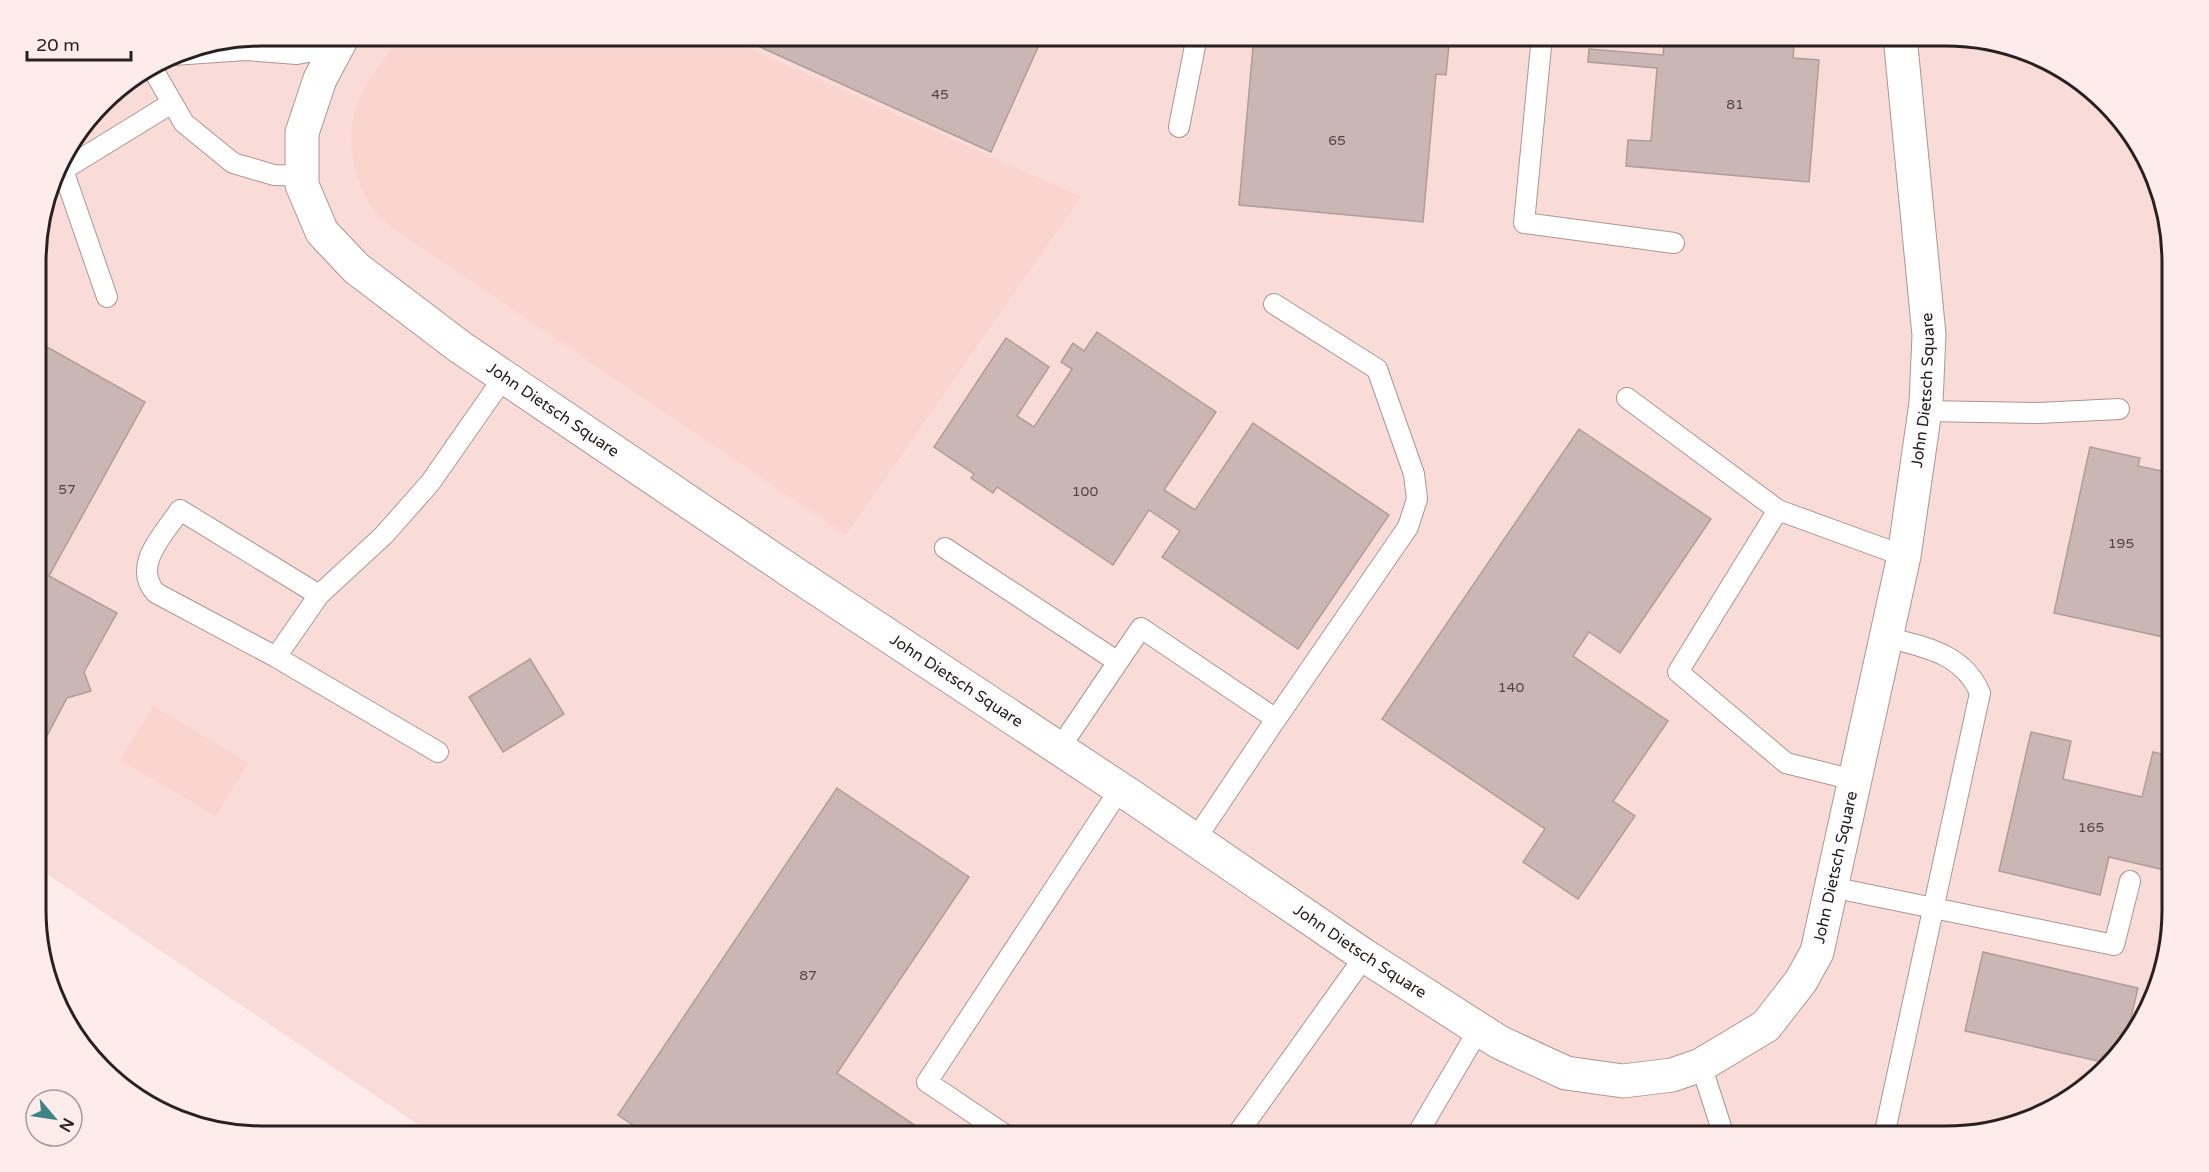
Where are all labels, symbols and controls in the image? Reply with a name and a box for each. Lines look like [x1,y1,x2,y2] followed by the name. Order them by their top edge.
[27,24,130,62] scale bar
[36,34,80,56] text: 20 m
[931,86,949,103] house number: 45
[1726,96,1744,113] house number: 81
[1328,132,1346,149] house number: 65
[1907,312,1939,469] street label: John Dietsch Square
[483,358,623,462] street label: John Dietsch Square
[58,481,76,498] house number: 57
[1072,483,1098,500] house number: 100
[2108,535,2134,552] house number: 195
[886,629,1027,732] street label: John Dietsch Square
[1498,679,1524,696] house number: 140
[1809,789,1862,946] street label: John Dietsch Square
[2078,819,2104,836] house number: 165
[1290,900,1430,1003] street label: John Dietsch Square
[799,967,817,984] house number: 87
[24,1088,84,1148] north arrow
[54,1114,78,1135] text: N

